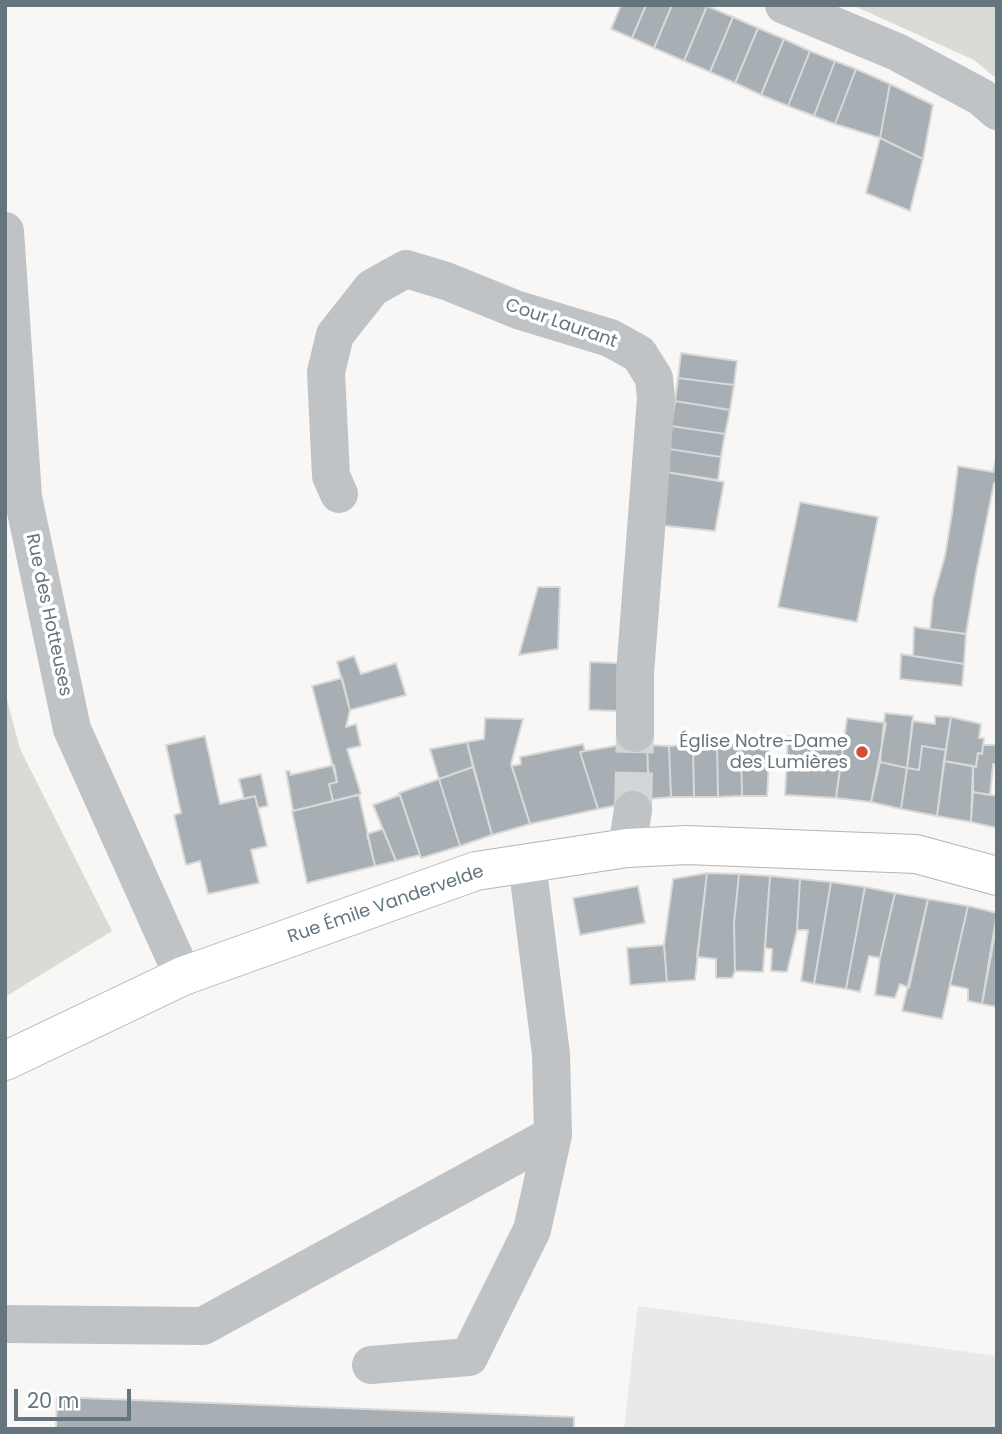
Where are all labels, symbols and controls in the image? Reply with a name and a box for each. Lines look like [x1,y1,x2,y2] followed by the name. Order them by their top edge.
[502,295,620,353] street label: Cour Laurant
[20,532,76,698] street label: Rue des Hotteuses
[679,731,848,774] place label: Église Notre-Dame des Lumières
[854,744,870,760] marker: Église Notre-Dame des Lumières
[285,861,487,949] street label: Rue Émile Vandervelde
[18,1374,135,1418] scale bar
[27,1386,80,1415] text: 20 m

